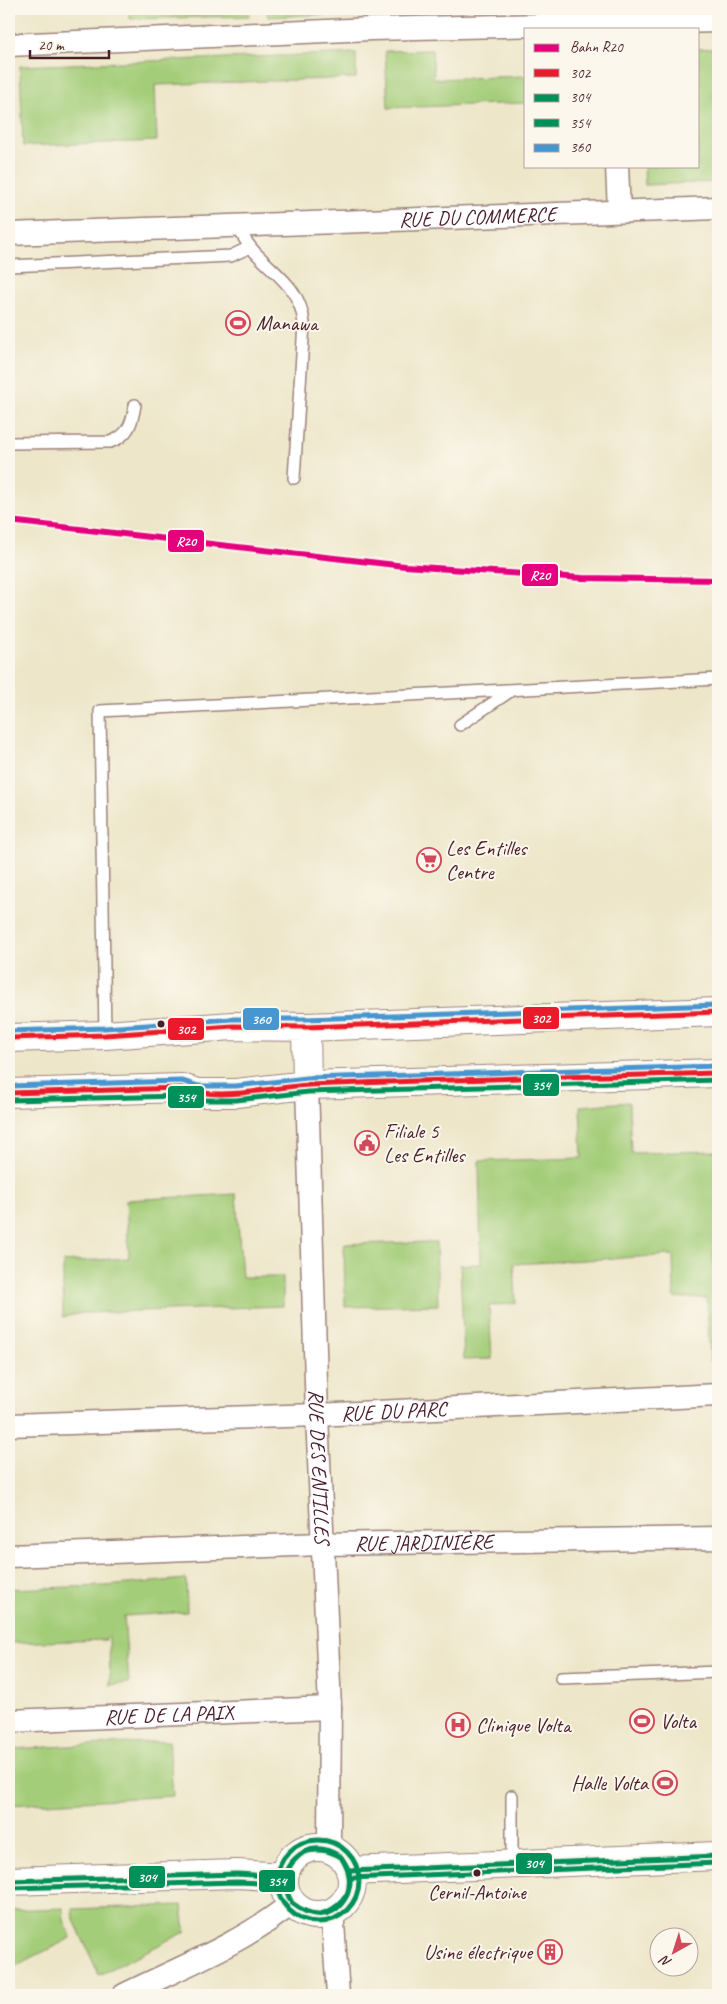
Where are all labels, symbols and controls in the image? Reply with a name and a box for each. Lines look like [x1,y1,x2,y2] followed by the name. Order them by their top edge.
[30,28,109,60] scale bar
[524,28,700,168] legend
[38,36,65,55] text: 20 m
[570,38,624,57] text: Bahn R20
[570,64,592,83] text: 302
[570,88,592,107] text: 304
[570,114,592,133] text: 354
[570,138,592,157] text: 360
[399,201,559,233] street label: RUE DU COMMERCE
[225,310,251,336] sports icon: Manawa
[256,310,320,336] place label: Manawa
[167,529,205,553] line badge: R20
[176,533,198,550] text: R20
[521,563,559,587] line badge: R20
[530,567,552,584] text: R20
[446,835,528,885] place label: Les Entilles Centre
[416,847,442,873] supermarket icon: Les Entilles Centre
[522,1006,560,1030] line badge: 302
[242,1007,280,1031] line badge: 360
[532,1010,552,1027] text: 302
[251,1011,272,1028] text: 360
[167,1017,205,1041] line badge: 302
[156,1019,166,1029] unlabelled marker
[177,1021,197,1038] text: 302
[522,1073,560,1097] line badge: 354
[532,1077,552,1094] text: 354
[167,1085,205,1109] line badge: 354
[177,1089,197,1106] text: 354
[384,1118,466,1168] place label: Filiale 5 Les Entilles
[354,1130,380,1156] public building icon: Filiale 5 Les Entilles
[303,1389,336,1547] street label: RUE DES ENTILLES
[340,1395,450,1427] street label: RUE DU PARC
[354,1528,496,1557] street label: RUE JARDINIÈRE
[104,1699,236,1730] street label: RUE DE LA PAIX
[629,1708,655,1734] sports icon: Volta
[660,1708,698,1734] place label: Volta
[445,1712,471,1738] hospital icon: Clinique Volta
[476,1712,573,1738] place label: Clinique Volta
[571,1770,650,1796] place label: Halle Volta
[652,1770,678,1796] sports icon: Halle Volta
[515,1852,553,1875] line badge: 304
[525,1855,545,1872] text: 304
[128,1865,166,1889] line badge: 304
[472,1868,482,1878] marker: Cernil-Antoine
[138,1869,158,1886] text: 304
[258,1869,296,1893] line badge: 354
[268,1873,288,1890] text: 354
[428,1880,527,1905] place label: Cernil-Antoine
[650,1926,700,1976] north arrow
[424,1939,534,1965] place label: Usine électrique
[537,1939,563,1965] building icon: Usine électrique
[656,1951,675,1971] text: N

